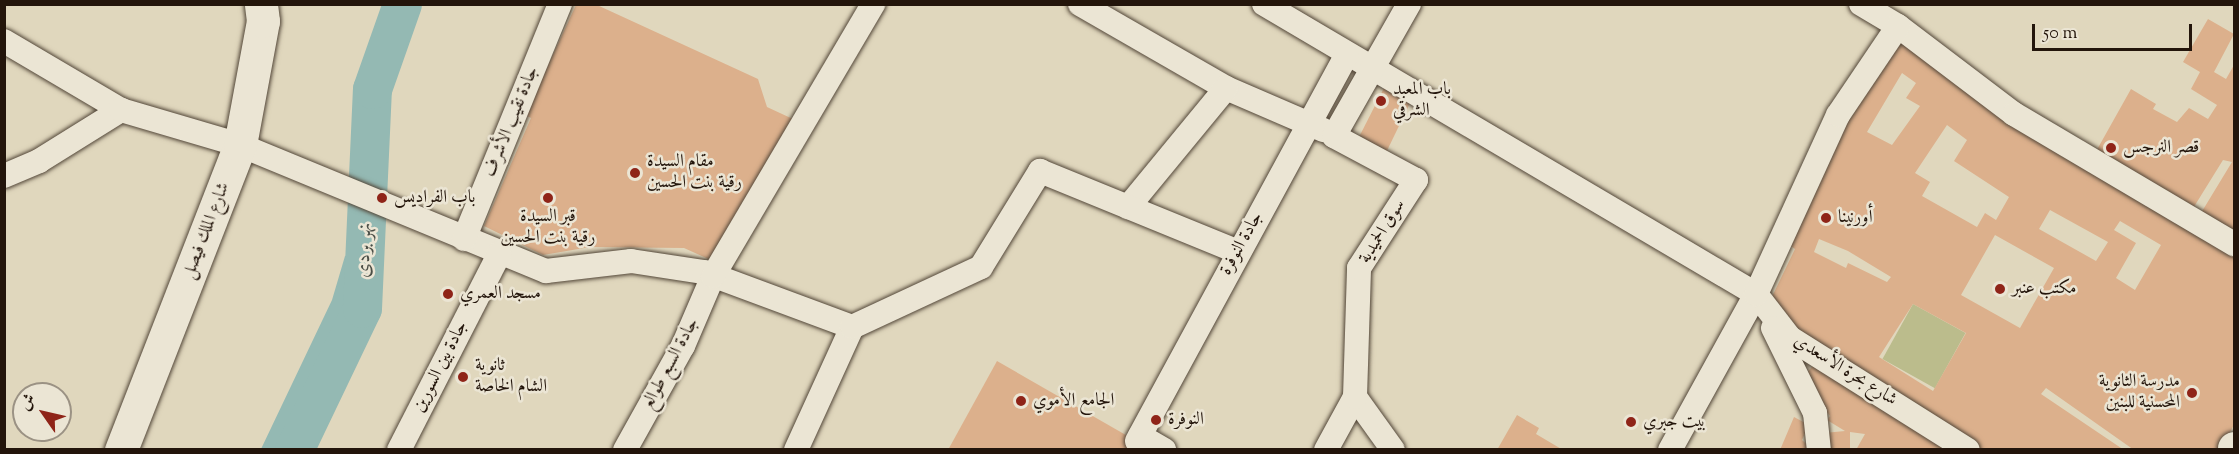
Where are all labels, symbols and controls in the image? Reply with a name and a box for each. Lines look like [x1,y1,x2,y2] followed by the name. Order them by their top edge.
[2035,12,2196,50] scale bar
[2043,21,2077,47] text: 50 m
[480,64,544,180] street label: جادة نقيب الأشرف
[1393,80,1451,122] place label: باب المعبد الشرقي
[1374,94,1388,108] marker: باب المعبد الشرقي
[2123,137,2199,159] place label: قصر النرجس
[2104,141,2118,155] marker: قصر النرجس
[647,152,742,195] place label: مقام السيدة رقية بنت الحسين
[628,166,642,180] marker: مقام السيدة رقية بنت الحسين
[179,180,235,282] street label: شارع الملك فيصل
[394,187,475,209] place label: باب الفراديس
[375,191,389,205] marker: باب الفراديس
[541,191,555,205] marker: قبر السيدة رقية بنت الحسين
[1355,196,1411,268] street label: سوق الحميدية
[500,207,596,250] place label: قبر السيدة رقية بنت الحسين
[1838,207,1873,229] place label: أورنينا
[1216,208,1268,280] street label: جادة النوفرة
[1819,211,1833,225] marker: أورنينا
[352,222,378,278] water label: نهر بردى
[2012,278,2077,300] place label: مكتب عنبر
[1993,282,2007,296] marker: مكتب عنبر
[460,283,541,305] place label: مسجد العمري
[441,287,455,301] marker: مسجد العمري
[638,315,704,413] street label: جادة السبع طوالع
[409,318,473,416] street label: جادة بين السورين
[1789,331,1901,411] street label: شارع بحرة الأسعدي
[475,356,547,398] place label: ثانوية الشام الخاصة
[456,370,470,384] marker: ثانوية الشام الخاصة
[2099,372,2180,415] place label: مدرسة الثانوية المحسنية للبنين
[12,382,72,442] north arrow
[2185,386,2199,400] marker: مدرسة الثانوية المحسنية للبنين
[14,390,42,416] text: ش
[1033,390,1115,412] place label: الجامع الأموي
[1014,394,1028,408] marker: الجامع الأموي
[1168,409,1204,431] place label: النوفرة
[1643,411,1706,433] place label: بيت جبري
[1149,413,1163,427] marker: النوفرة
[1624,415,1638,429] marker: بيت جبري

